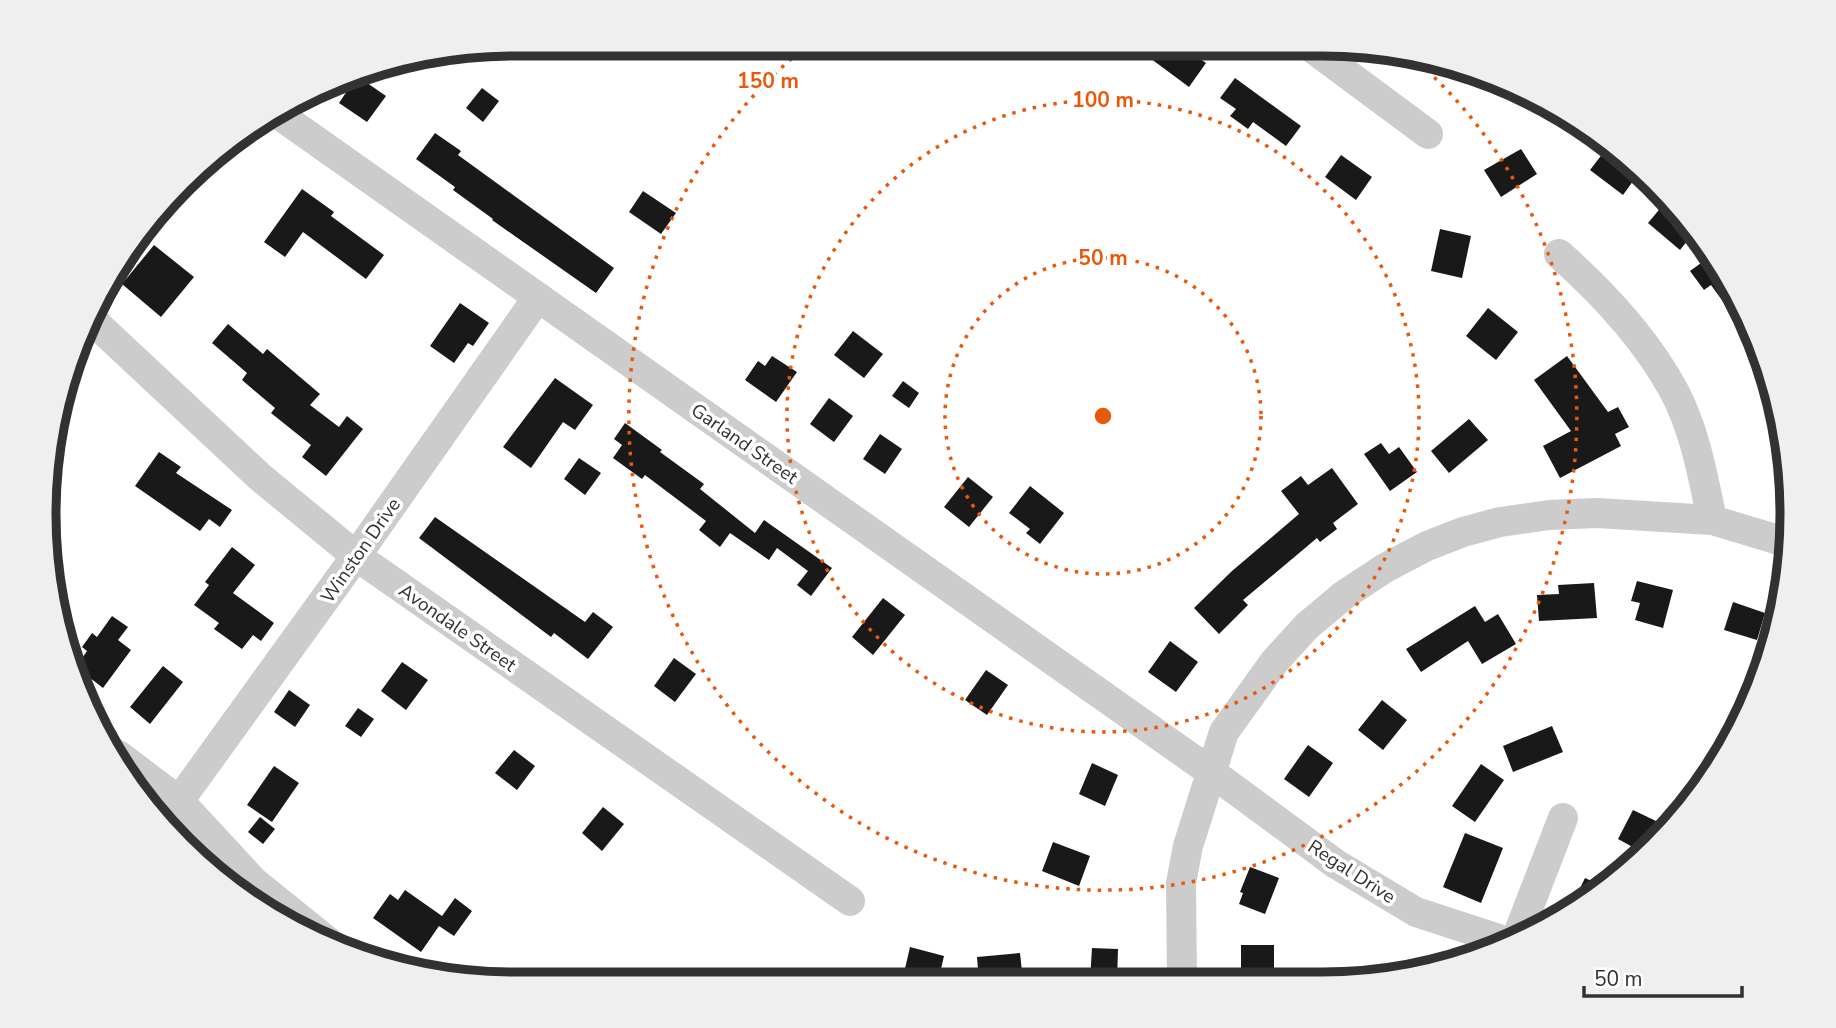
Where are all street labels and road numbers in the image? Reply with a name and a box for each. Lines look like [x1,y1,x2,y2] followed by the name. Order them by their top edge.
[686,397,803,491] street label: Garland Street
[315,493,407,608] street label: Winston Drive
[394,578,522,678] street label: Avondale Street
[1303,834,1400,910] street label: Regal Drive

